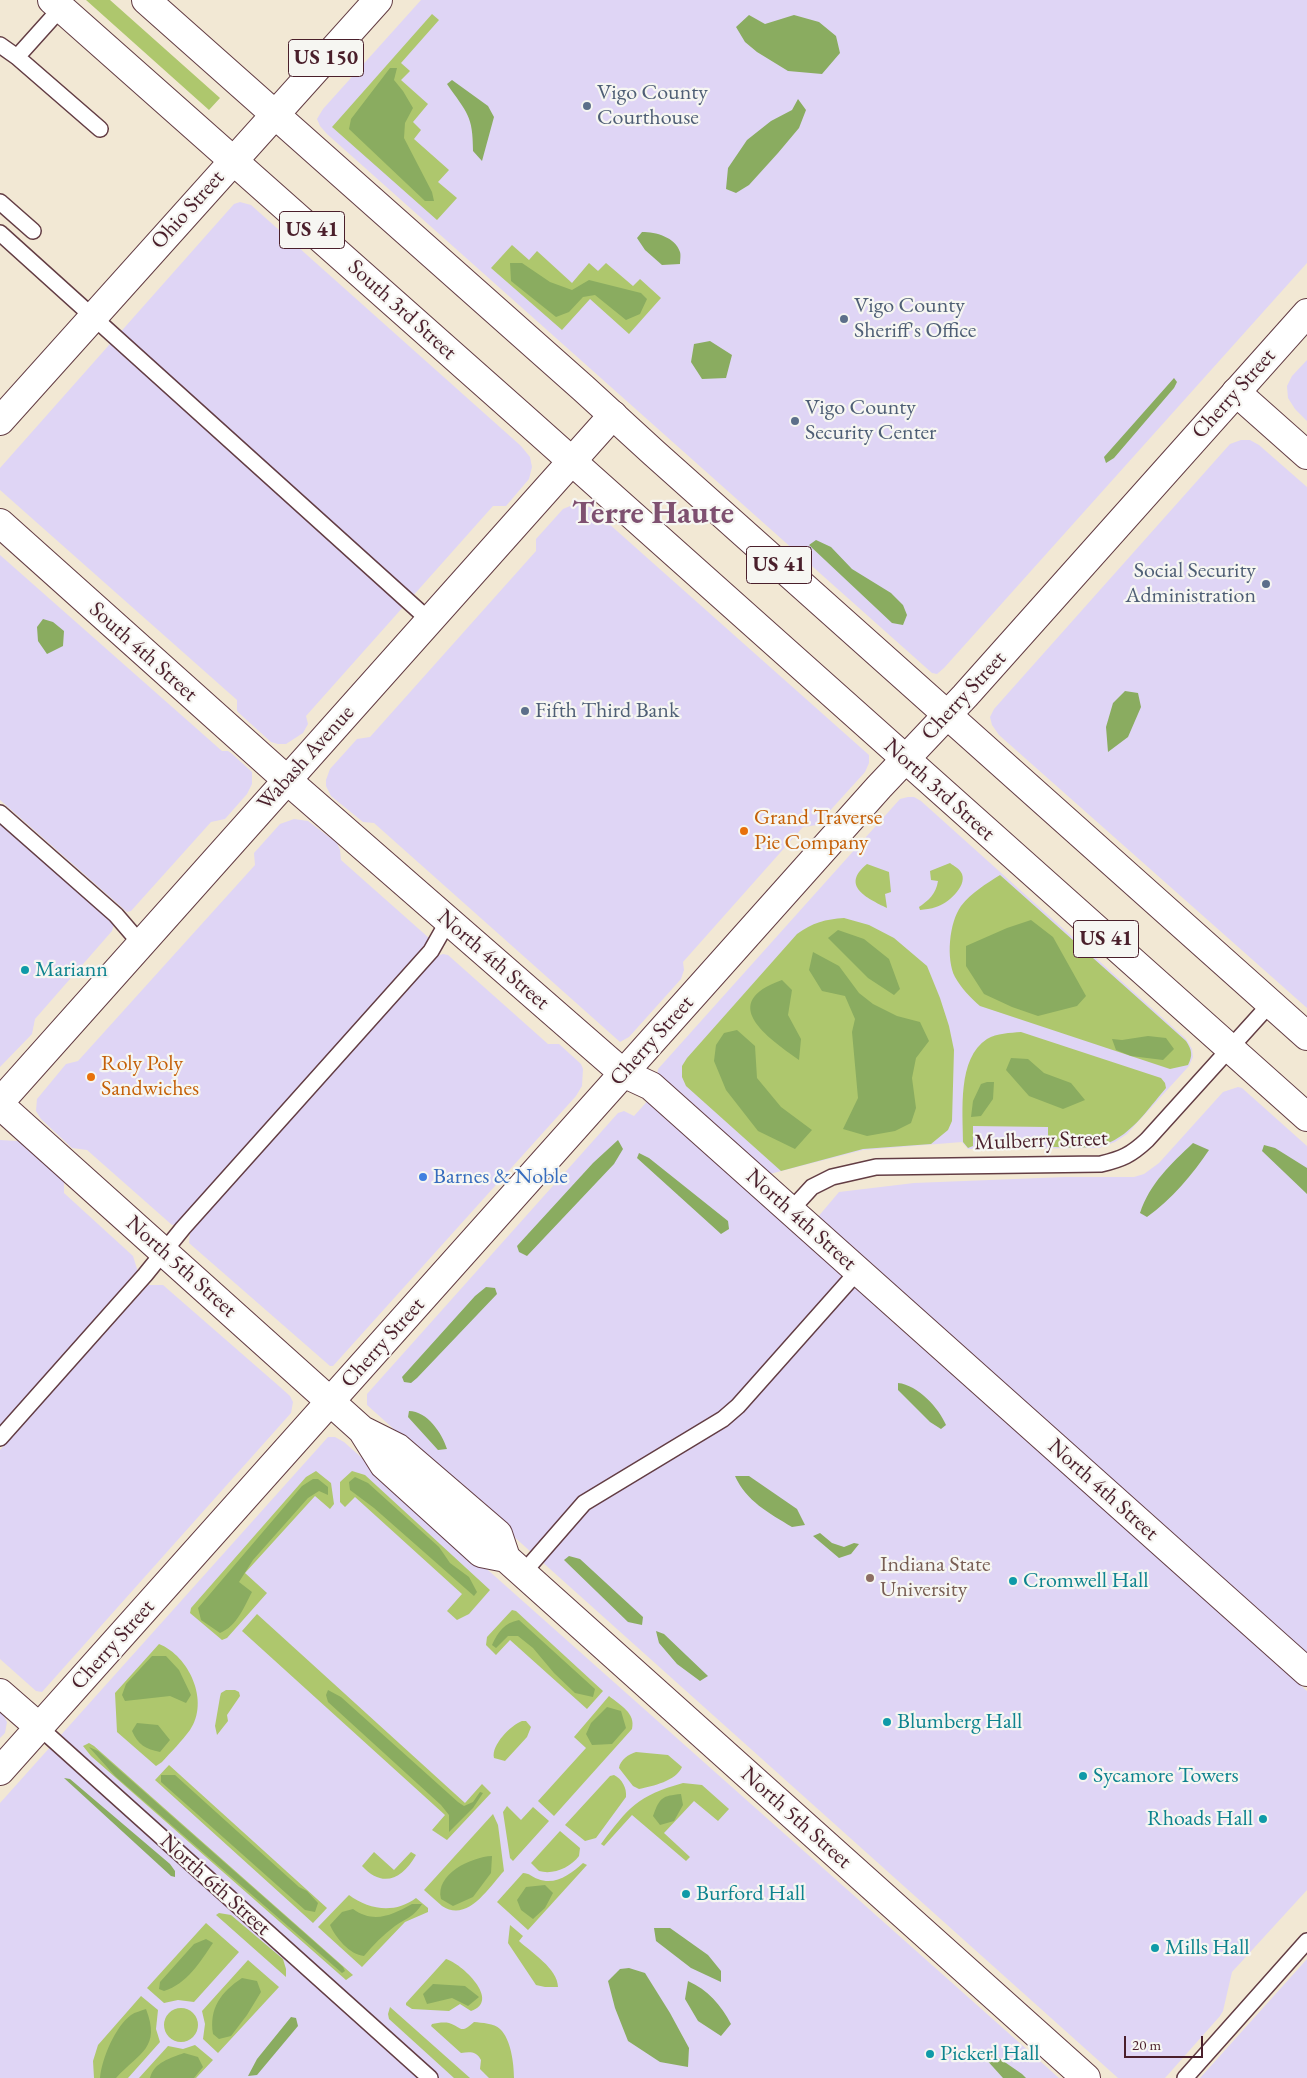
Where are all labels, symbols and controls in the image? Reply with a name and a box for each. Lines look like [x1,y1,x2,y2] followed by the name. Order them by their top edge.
[288,40,364,76] road number: US 150
[597,80,708,132] place label: Vigo County Courthouse
[581,100,593,112] marker: Vigo County Courthouse
[146,165,230,255] street label: Ohio Street
[280,212,344,248] road number: US 41
[342,254,462,366] street label: South 3rd Street
[854,293,976,344] place label: Vigo County Sheriff's Office
[838,313,850,325] marker: Vigo County Sheriff's Office
[1187,343,1281,445] street label: Cherry Street
[805,395,936,446] place label: Vigo County Security Center
[789,415,801,427] marker: Vigo County Security Center
[572,495,734,533] district label: Terre Haute
[746,546,812,584] road number: US 41
[1125,558,1256,610] place label: Social Security Administration
[1260,578,1272,590] marker: Social Security Administration
[83,596,203,708] street label: South 4th Street
[916,646,1012,746] street label: Cherry Street
[535,698,679,724] place label: Fifth Third Bank
[252,700,360,816] street label: Wabash Avenue
[519,705,531,717] marker: Fifth Third Bank
[878,733,1000,847] street label: North 3rd Street
[754,805,882,856] place label: Grand Traverse Pie Company
[738,825,750,837] marker: Grand Traverse Pie Company
[432,904,554,1016] street label: North 4th Street
[1074,921,1138,958] road number: US 41
[35,957,108,983] place label: Mariann
[19,964,31,976] marker: Mariann
[605,990,699,1092] street label: Cherry Street
[101,1051,199,1102] place label: Roly Poly Sandwiches
[85,1071,97,1083] marker: Roly Poly Sandwiches
[974,1125,1108,1157] street label: Mulberry Street
[740,1163,862,1277] street label: North 4th Street
[433,1164,568,1190] place label: Barnes & Noble
[417,1171,429,1183] marker: Barnes & Noble
[120,1210,242,1324] street label: North 5th Street
[336,1292,430,1394] street label: Cherry Street
[1042,1433,1164,1547] street label: North 4th Street
[880,1552,991,1604] place label: Indiana State University
[1023,1568,1149,1594] place label: Cromwell Hall
[864,1572,876,1584] marker: Indiana State University
[1007,1575,1019,1587] marker: Cromwell Hall
[66,1594,160,1696] street label: Cherry Street
[897,1709,1022,1735] place label: Blumberg Hall
[881,1716,893,1728] marker: Blumberg Hall
[735,1761,857,1875] street label: North 5th Street
[1093,1763,1239,1789] place label: Sycamore Towers
[1077,1770,1089,1782] marker: Sycamore Towers
[1147,1806,1253,1832] place label: Rhoads Hall
[1257,1813,1269,1825] marker: Rhoads Hall
[154,1828,276,1942] street label: North 6th Street
[696,1881,805,1907] place label: Burford Hall
[680,1888,692,1900] marker: Burford Hall
[1165,1935,1249,1961] place label: Mills Hall
[1149,1942,1161,1954] marker: Mills Hall
[1127,2026,1206,2058] scale bar
[1132,2035,1161,2054] text: 20 m
[940,2041,1040,2067] place label: Pickerl Hall
[924,2048,936,2060] marker: Pickerl Hall

